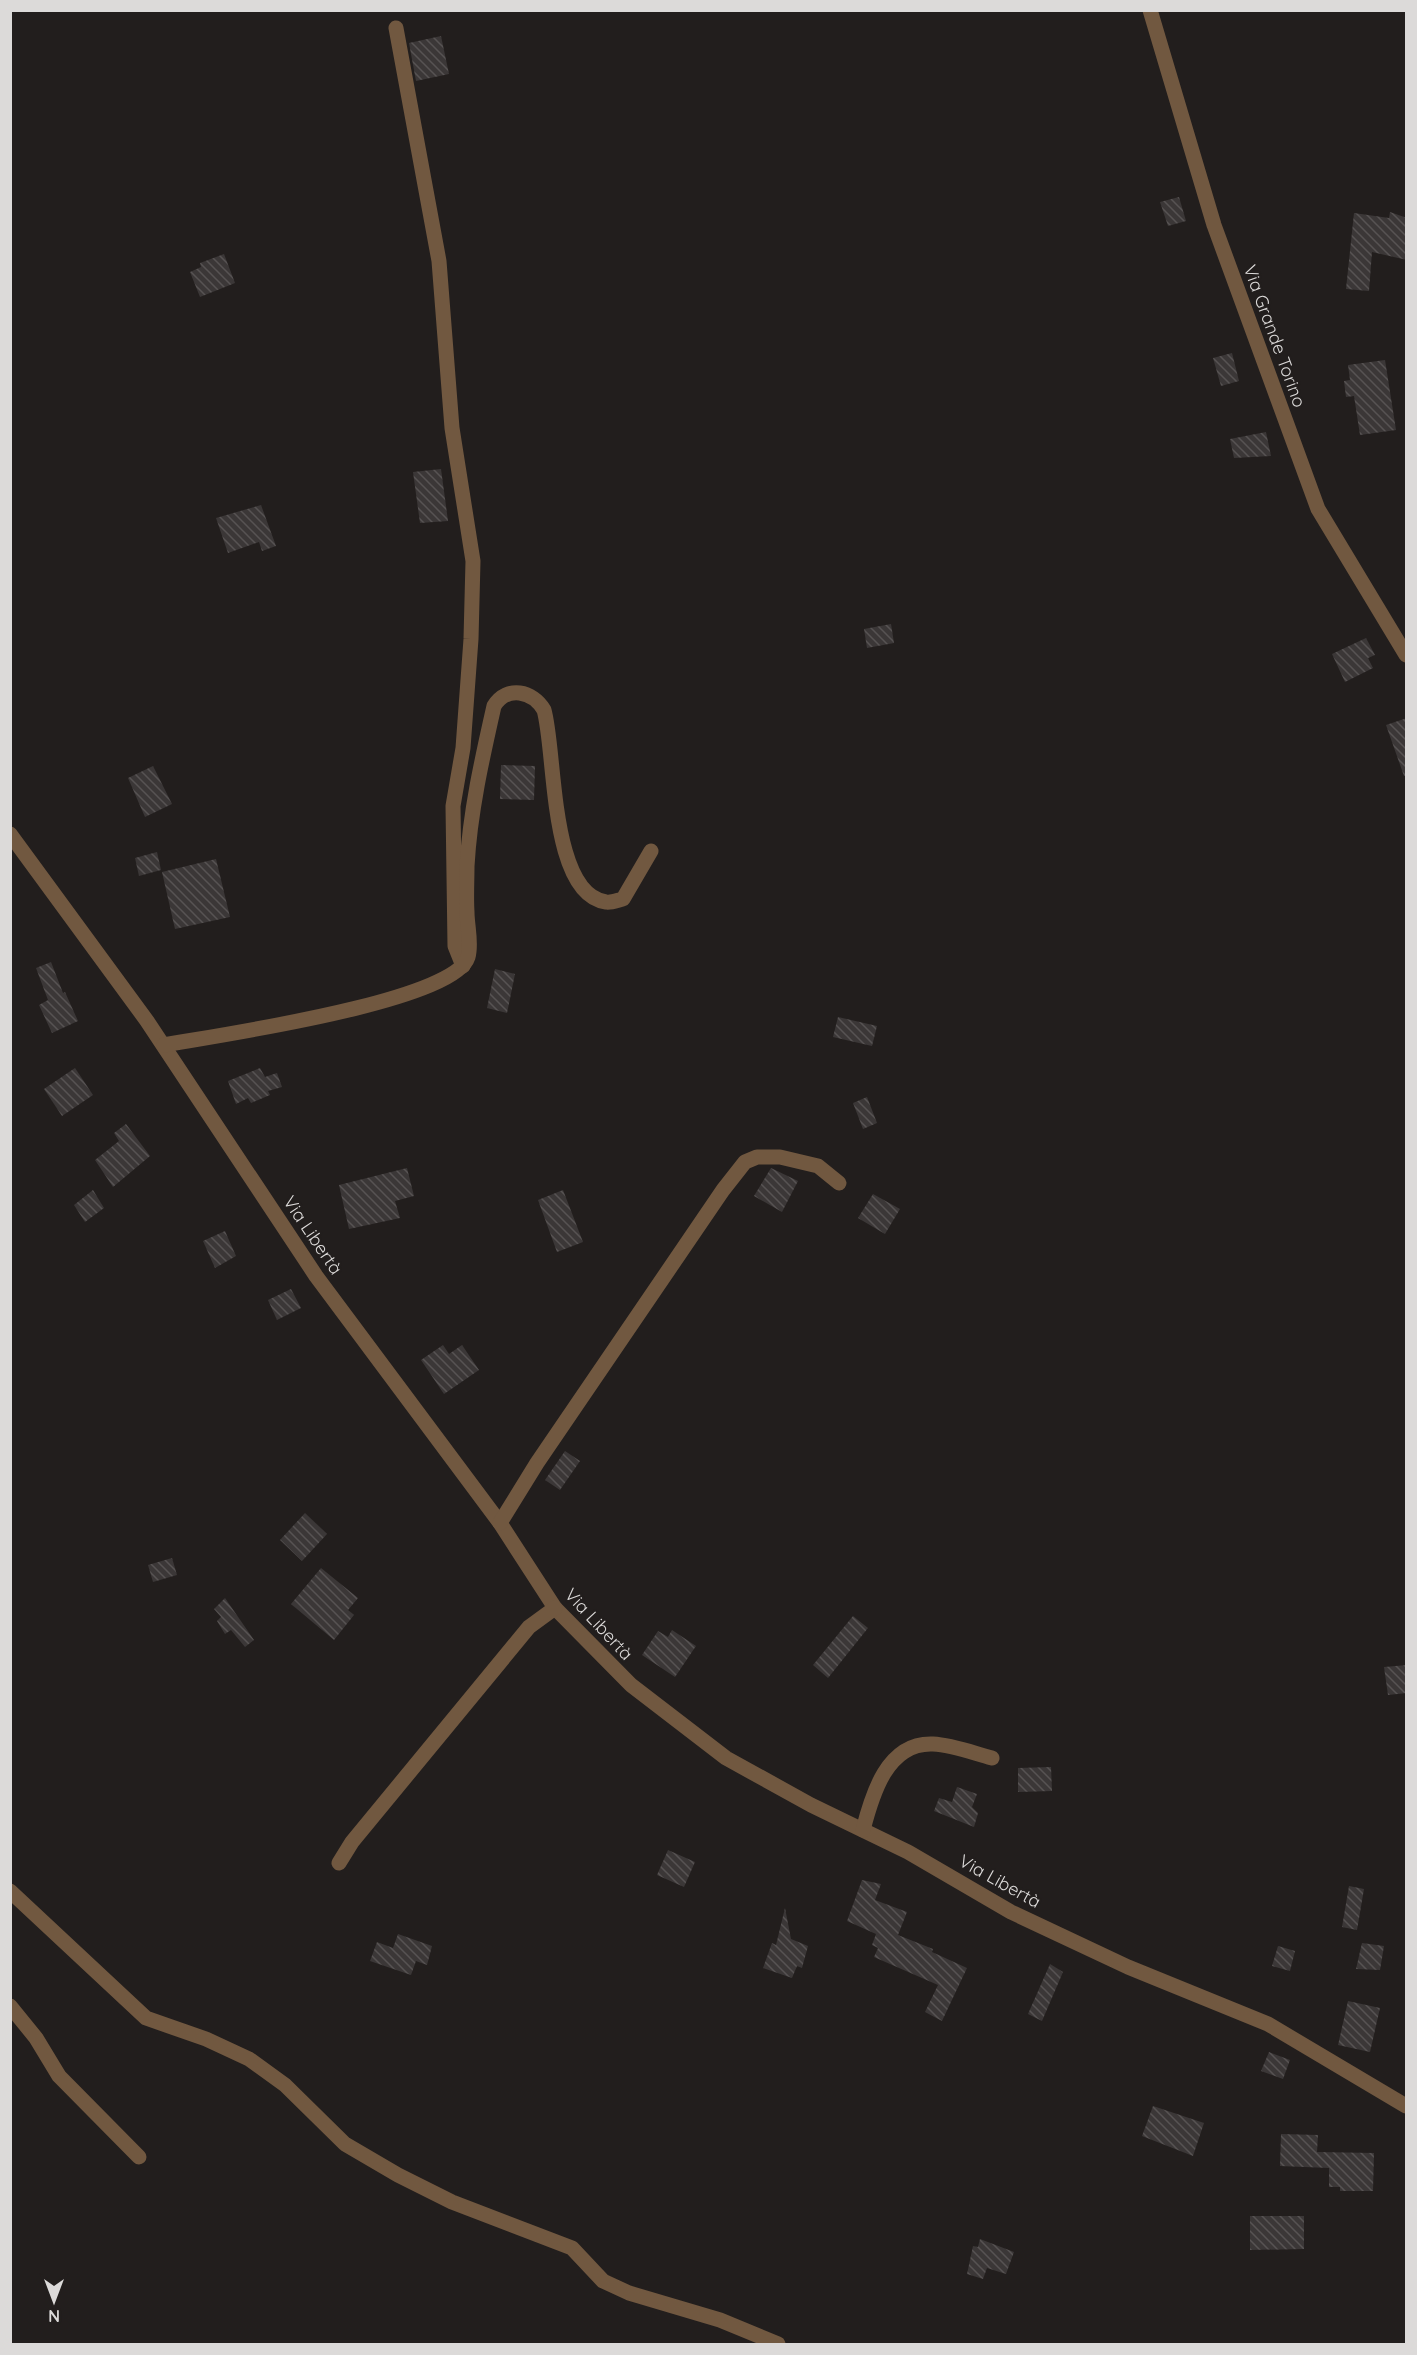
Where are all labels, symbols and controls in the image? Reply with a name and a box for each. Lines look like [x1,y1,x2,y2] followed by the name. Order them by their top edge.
[1239,262,1311,410] street label: Via Grande Torino
[278,1191,348,1279] street label: Via Libertà
[560,1583,638,1665] street label: Via Libertà
[955,1849,1045,1913] street label: Via Libertà
[24,2271,84,2331] north arrow
[48,2306,60,2326] text: N

